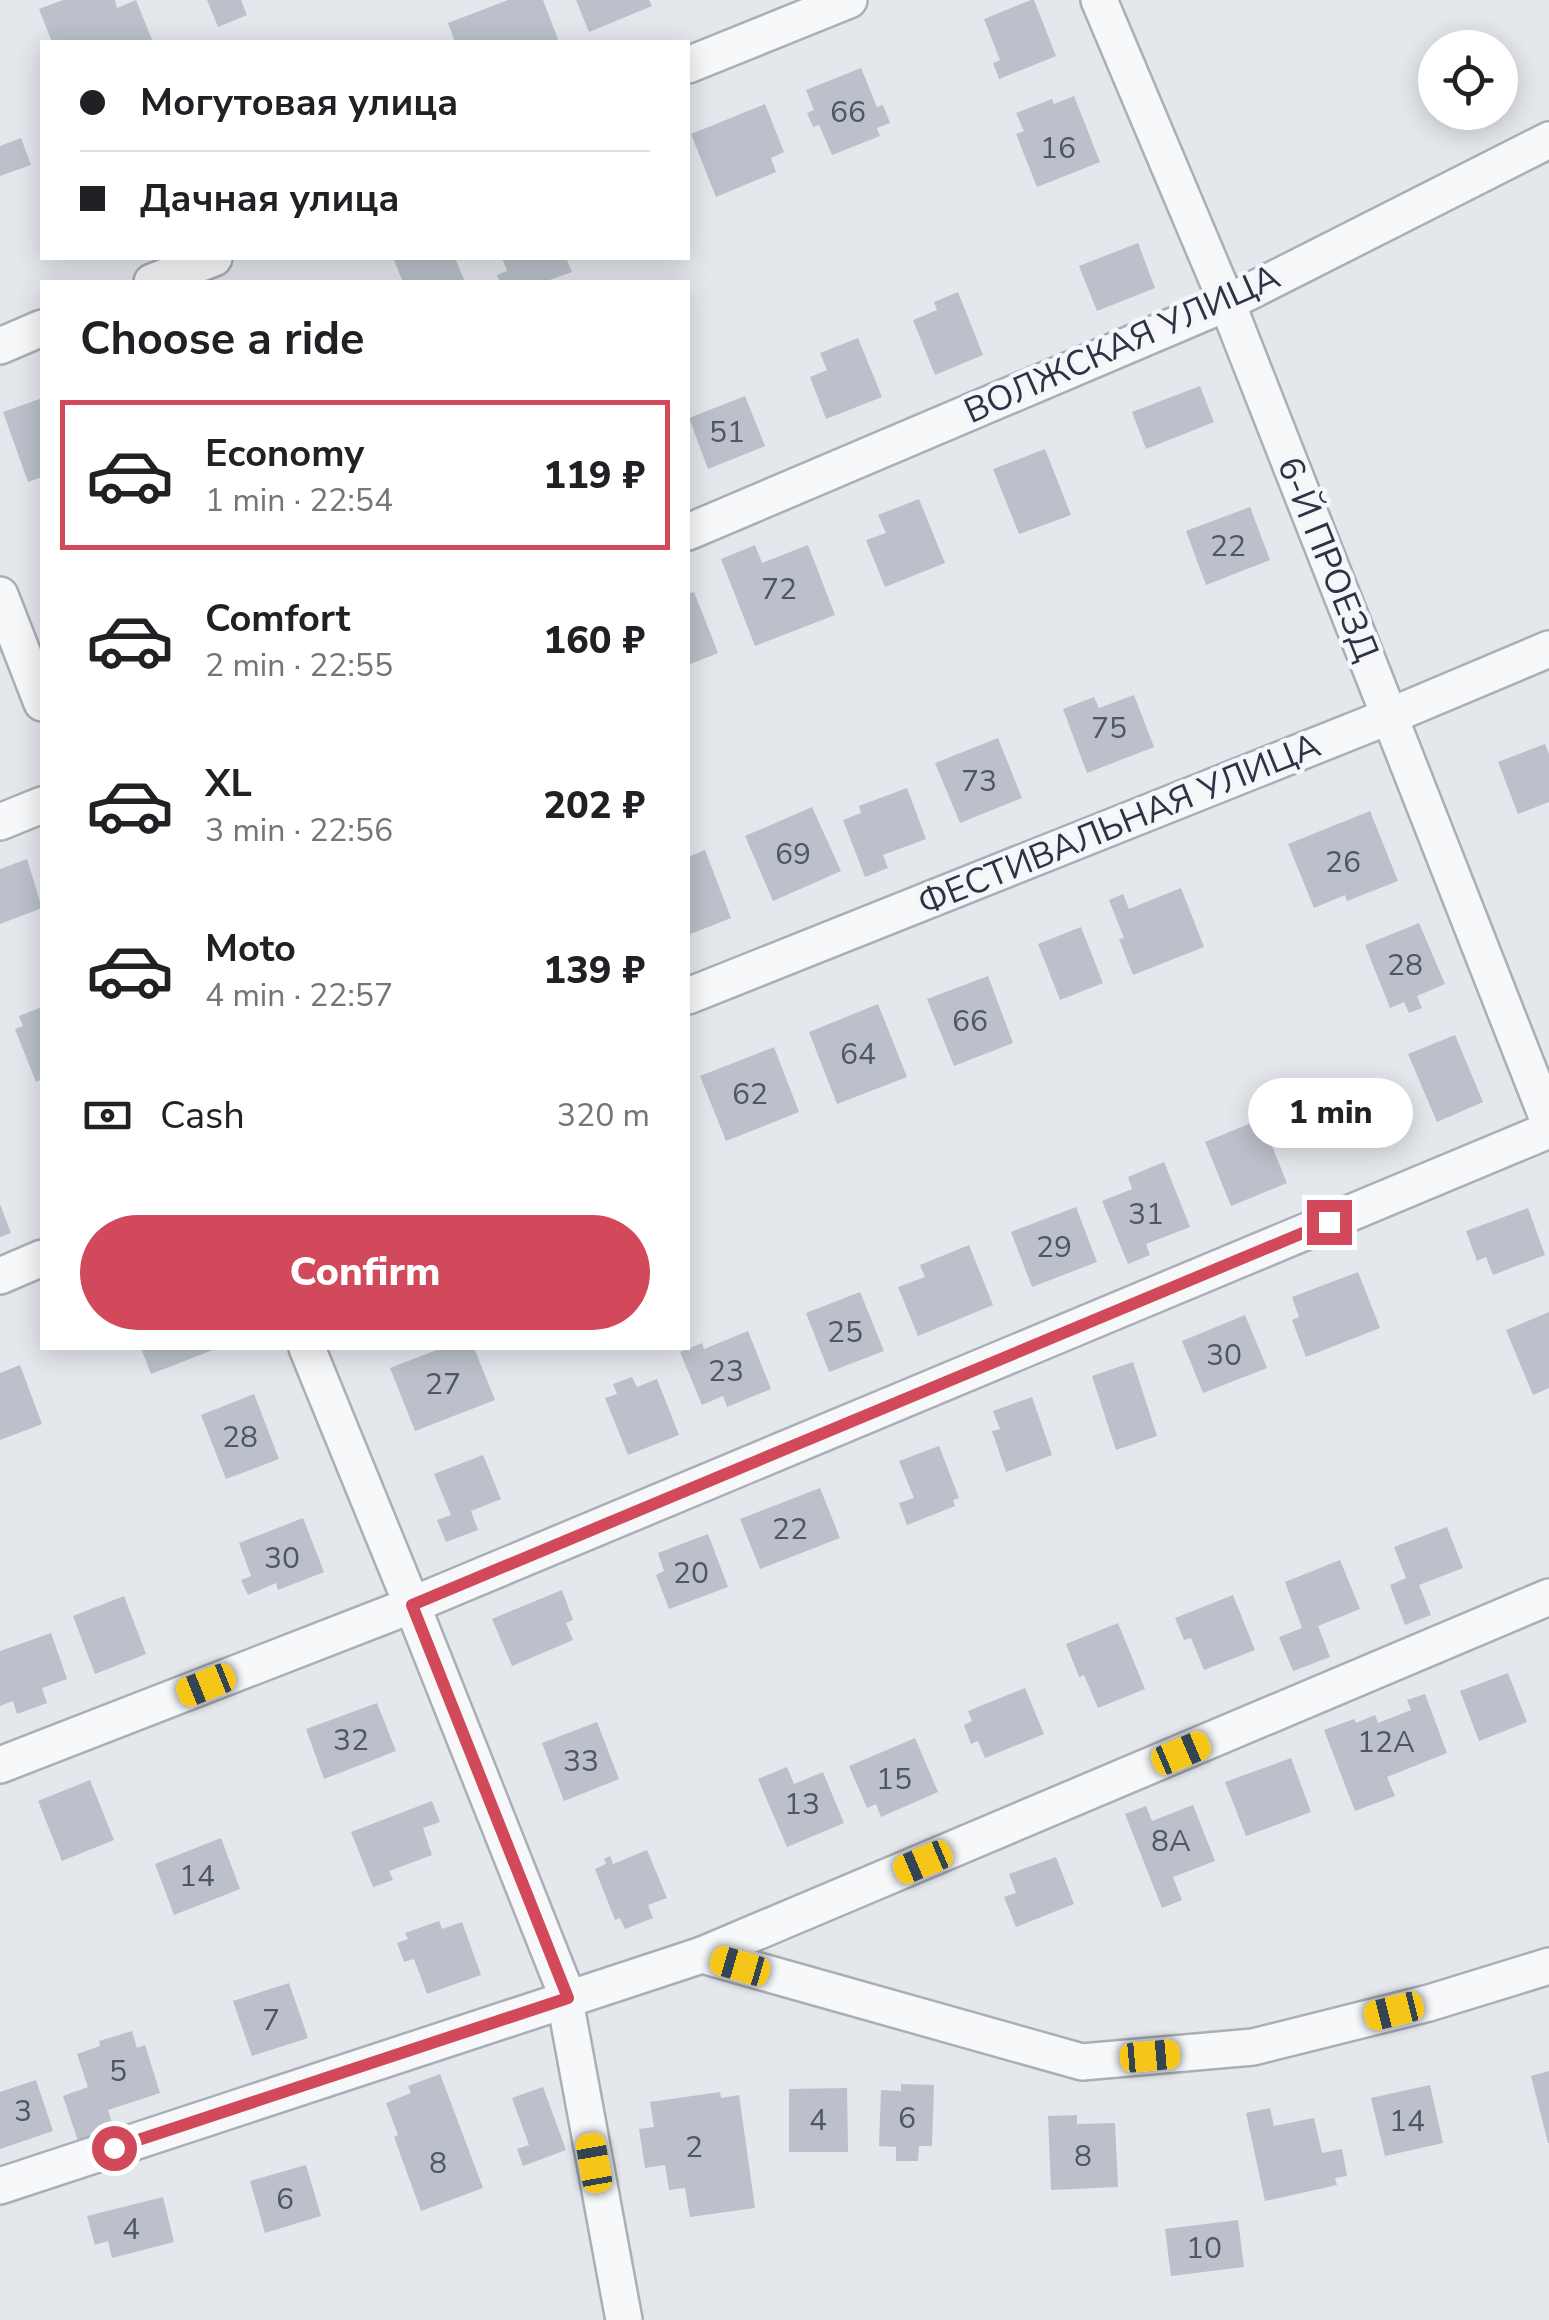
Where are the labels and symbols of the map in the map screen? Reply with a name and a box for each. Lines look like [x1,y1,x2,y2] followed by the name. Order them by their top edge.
[830,92,866,133] house number: 66
[1040,128,1076,169] house number: 16
[957,253,1287,435] street label: ВОЛЖСКАЯ УЛИЦА
[709,412,745,453] house number: 51
[1266,450,1390,668] street label: 6-Й ПРОЕЗД
[1210,526,1246,567] house number: 22
[761,569,797,610] house number: 72
[1091,708,1127,749] house number: 75
[911,722,1327,926] street label: ФЕСТИВАЛЬНАЯ УЛИЦА
[961,761,997,802] house number: 73
[775,834,811,875] house number: 69
[1325,842,1361,883] house number: 26
[1387,945,1423,986] house number: 28
[952,1001,988,1042] house number: 66
[840,1034,876,1075] house number: 64
[732,1074,768,1115] house number: 62
[1246,1077,1412,1147] callout: 1 min
[1128,1194,1164,1235] house number: 31
[1307,1200,1352,1245] route end
[1036,1227,1072,1268] house number: 29
[827,1312,863,1353] house number: 25
[1206,1335,1242,1376] house number: 30
[708,1351,744,1392] house number: 23
[425,1364,461,1405] house number: 27
[222,1417,258,1458] house number: 28
[772,1509,808,1550] house number: 22
[264,1538,300,1579] house number: 30
[673,1553,709,1594] house number: 20
[173,1660,239,1710] car
[333,1720,369,1761] house number: 32
[1357,1722,1415,1763] house number: 12А
[1148,1727,1214,1779] car
[563,1741,599,1782] house number: 33
[876,1759,912,1800] house number: 15
[784,1784,820,1825] house number: 13
[1151,1821,1191,1862] house number: 8А
[890,1836,956,1888] car
[179,1856,215,1897] house number: 14
[707,1943,773,1989] car
[1361,1989,1427,2033] car
[262,2000,280,2041] house number: 7
[1119,2038,1181,2074] car
[109,2051,127,2092] house number: 5
[14,2091,32,2132] house number: 3
[898,2098,916,2139] house number: 6
[809,2100,827,2141] house number: 4
[1389,2101,1425,2142] house number: 14
[92,2126,137,2171] route start
[685,2127,703,2168] house number: 2
[574,2131,614,2195] car
[1074,2136,1092,2177] house number: 8
[429,2143,447,2184] house number: 8
[276,2179,294,2220] house number: 6
[122,2209,140,2250] house number: 4
[1186,2228,1222,2269] house number: 10

